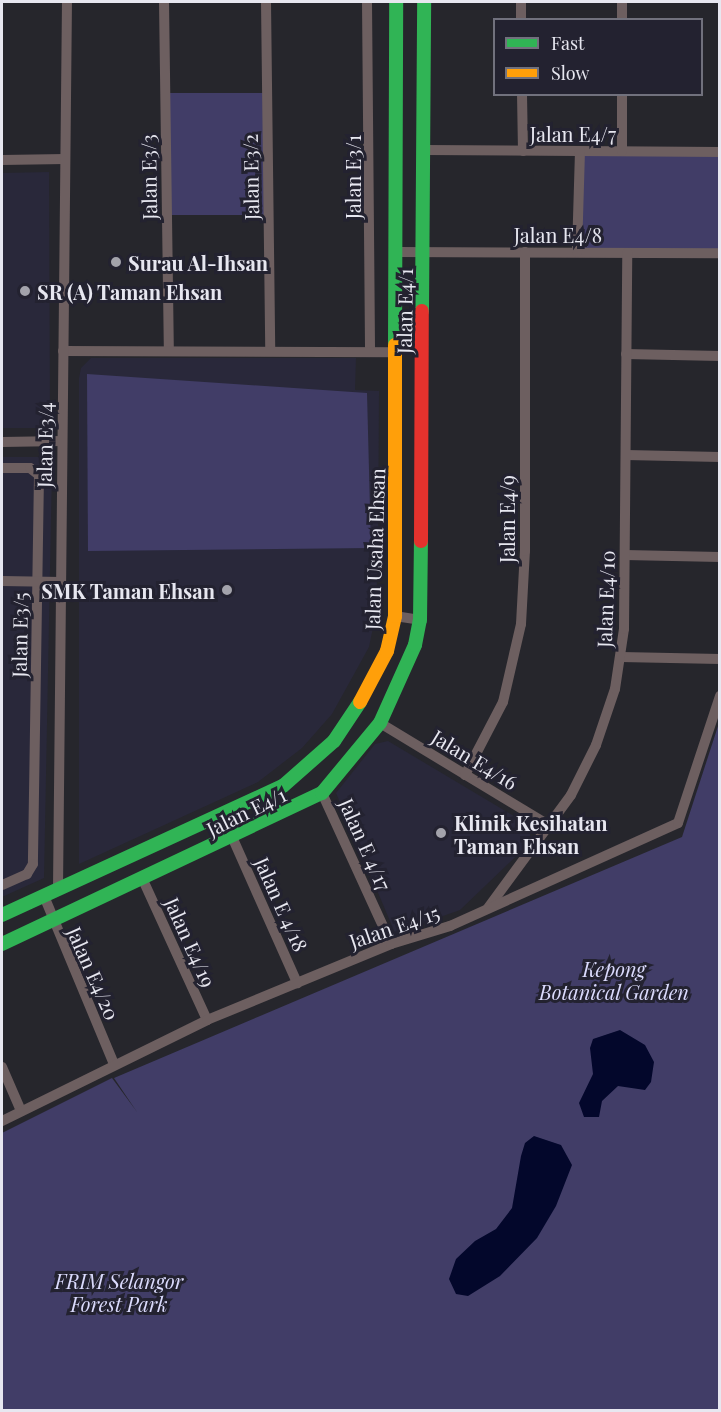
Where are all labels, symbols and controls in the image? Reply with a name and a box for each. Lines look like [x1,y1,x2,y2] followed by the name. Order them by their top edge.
[493,18,703,96] legend
[551,31,584,55] text: Fast
[551,61,589,85] text: Slow
[530,121,616,145] street label: Jalan E4/7
[135,134,161,220] street label: Jalan E3/3
[237,134,263,220] street label: Jalan E3/2
[340,135,364,219] street label: Jalan E3/1
[514,222,602,246] street label: Jalan E4/8
[128,250,269,274] place label: Surau Al-Ihsan
[109,255,123,269] marker: Surau Al-Ihsan
[391,268,417,354] street label: Jalan E4/1
[37,279,223,303] place label: SR (A) Taman Ehsan
[18,284,32,298] marker: SR (A) Taman Ehsan
[31,402,57,488] street label: Jalan E3/4
[359,468,389,630] street label: Jalan Usaha Ehsan
[494,475,518,563] street label: Jalan E4/9
[591,550,619,648] street label: Jalan E4/10
[41,578,215,602] place label: SMK Taman Ehsan
[220,583,234,597] marker: SMK Taman Ehsan
[6,592,32,678] street label: Jalan E3/5
[428,724,522,794] street label: Jalan E4/16
[202,781,290,841] street label: Jalan E4/1
[335,794,397,894] street label: Jalan E 4/17
[454,810,608,857] place label: Klinik Kesihatan Taman Ehsan
[432,824,450,842] marker: Klinik Kesihatan Taman Ehsan
[251,853,313,955] street label: Jalan E 4/18
[161,893,221,991] street label: Jalan E4/19
[346,899,442,953] street label: Jalan E4/15
[63,923,125,1023] street label: Jalan E4/20
[539,957,689,1004] park label: Kepong Botanical Garden
[55,1269,183,1316] park label: FRIM Selangor Forest Park

